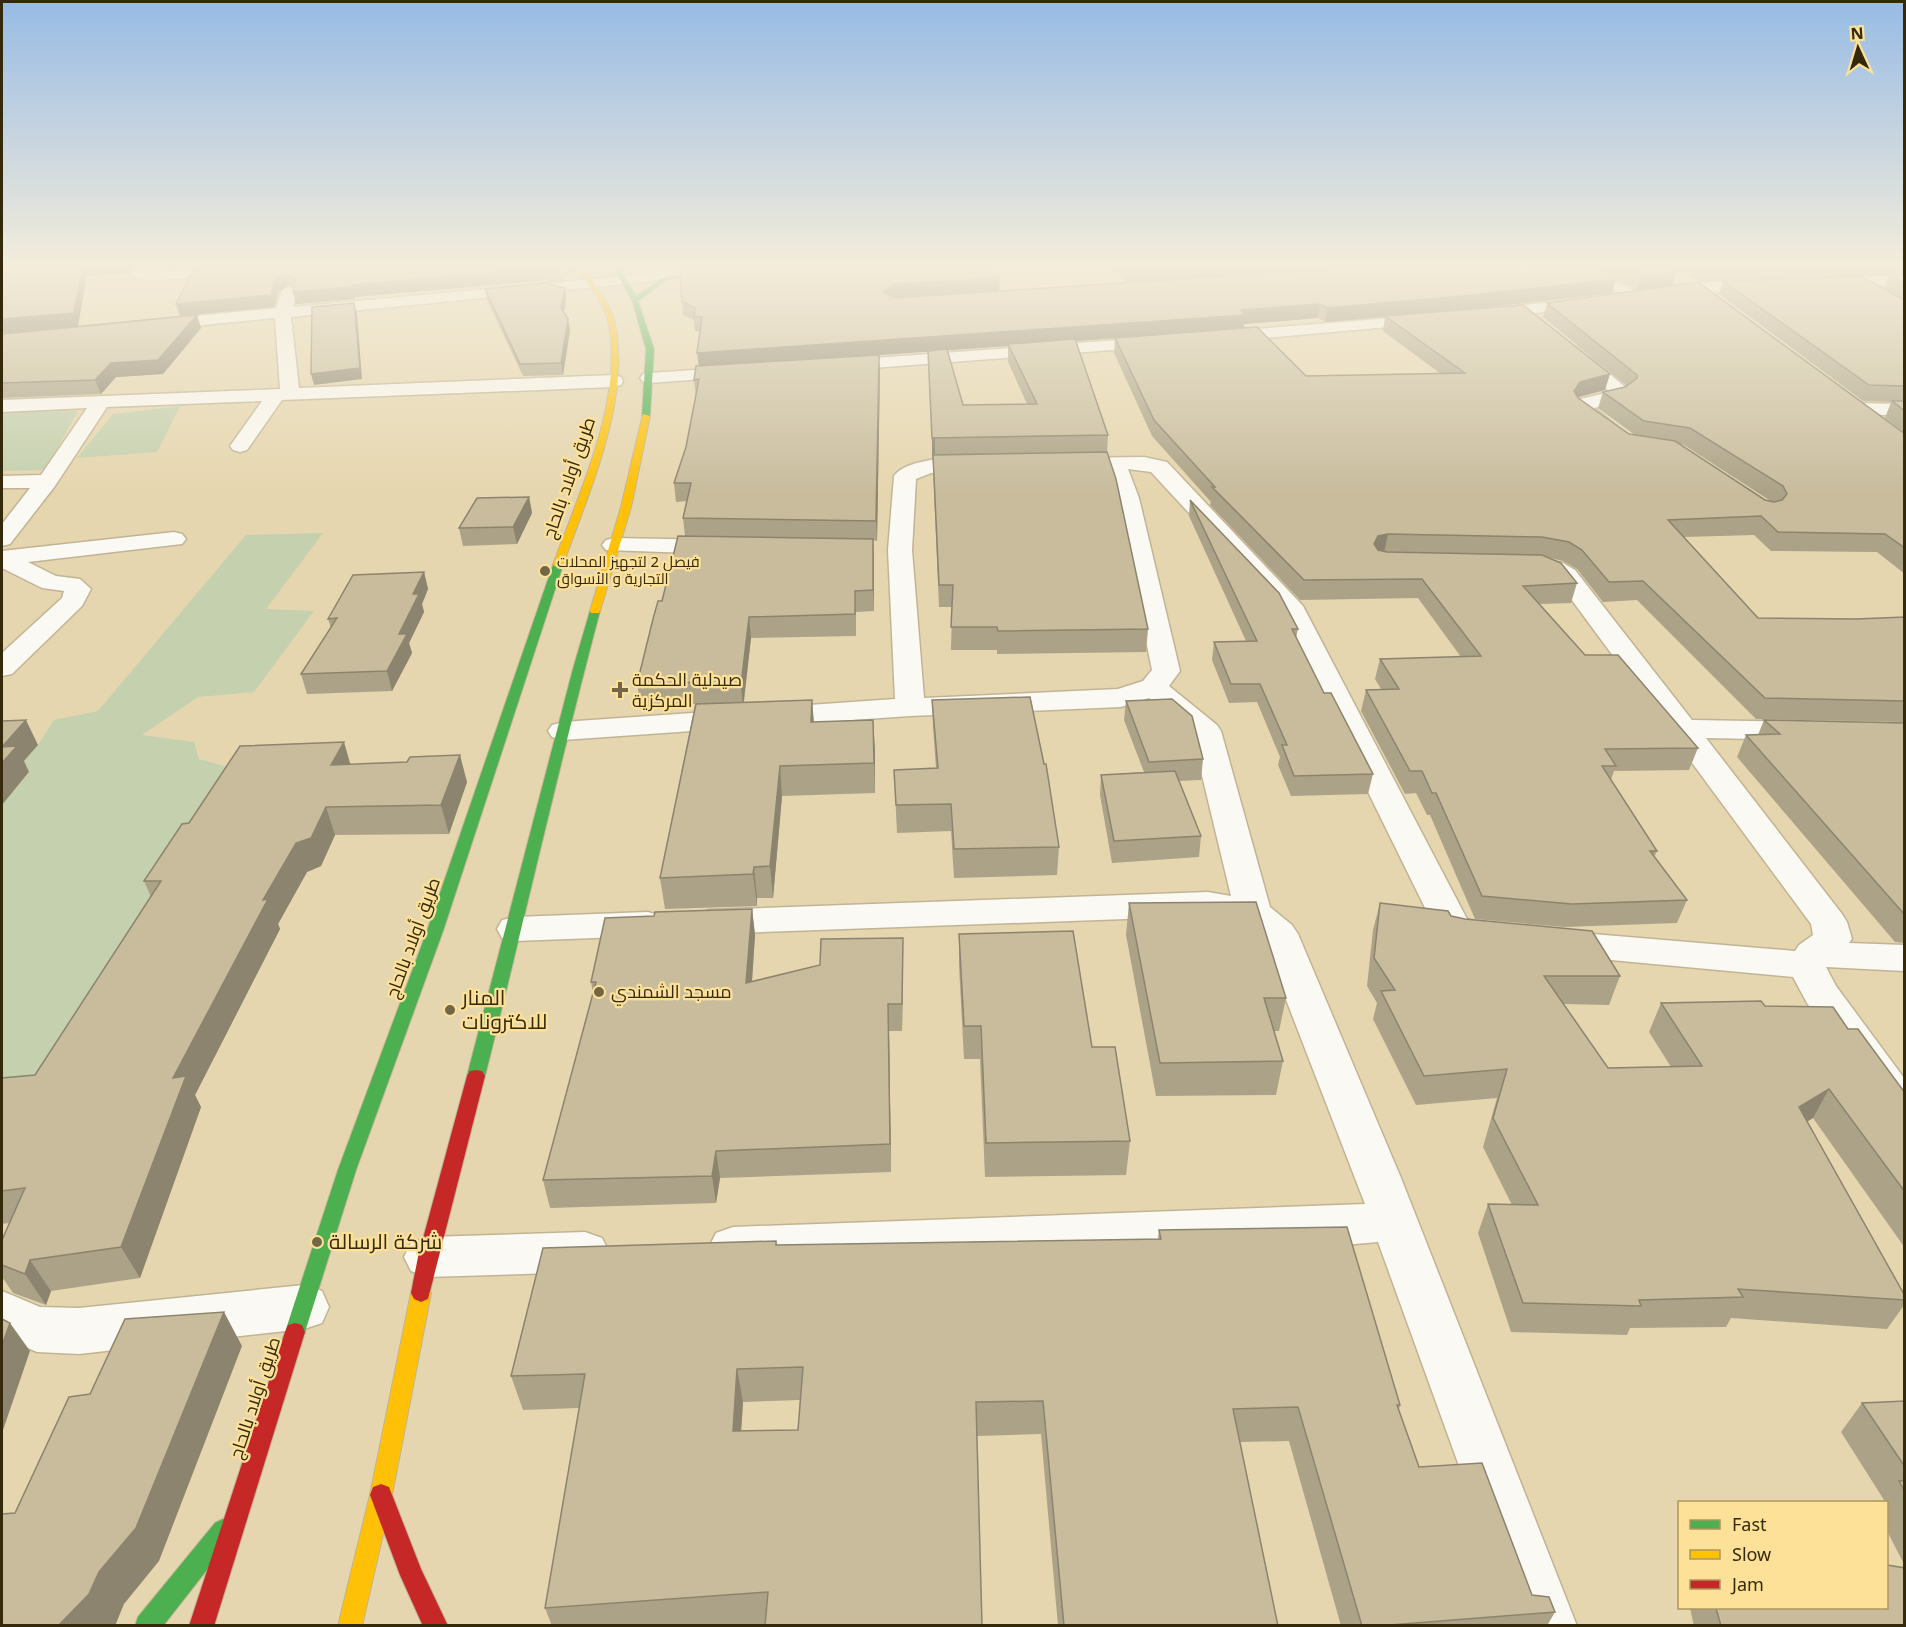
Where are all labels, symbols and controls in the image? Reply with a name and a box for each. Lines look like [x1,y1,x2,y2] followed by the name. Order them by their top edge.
[1828,18,1888,78] north arrow
[1850,22,1864,44] text: N
[536,414,601,542] street label: طريق أولاد بالحاج
[557,551,700,589] place label: فيصل 2 لتجهيز المحلات التجارية و الأسواق
[538,564,552,578] marker: فيصل 2 لتجهيز المحلات التجارية و الأسواق
[632,667,742,712] place label: صيدلية الحكمة المركزية
[613,683,627,697] marker: صيدلية الحكمة المركزية
[379,874,446,1002] street label: طريق أولاد بالحاج
[611,979,732,1006] place label: مسجد الشمندي
[461,983,547,1035] place label: المنار للاكترونات
[592,985,606,999] marker: مسجد الشمندي
[443,1003,457,1017] marker: المنار للاكترونات
[329,1227,442,1255] place label: شركة الرسالة
[310,1235,324,1249] marker: شركة الرسالة
[223,1334,286,1462] street label: طريق أولاد بالحاج
[1678,1501,1888,1609] legend
[1732,1512,1767,1536] text: Fast
[1732,1542,1771,1566] text: Slow
[1730,1572,1764,1596] text: Jam

